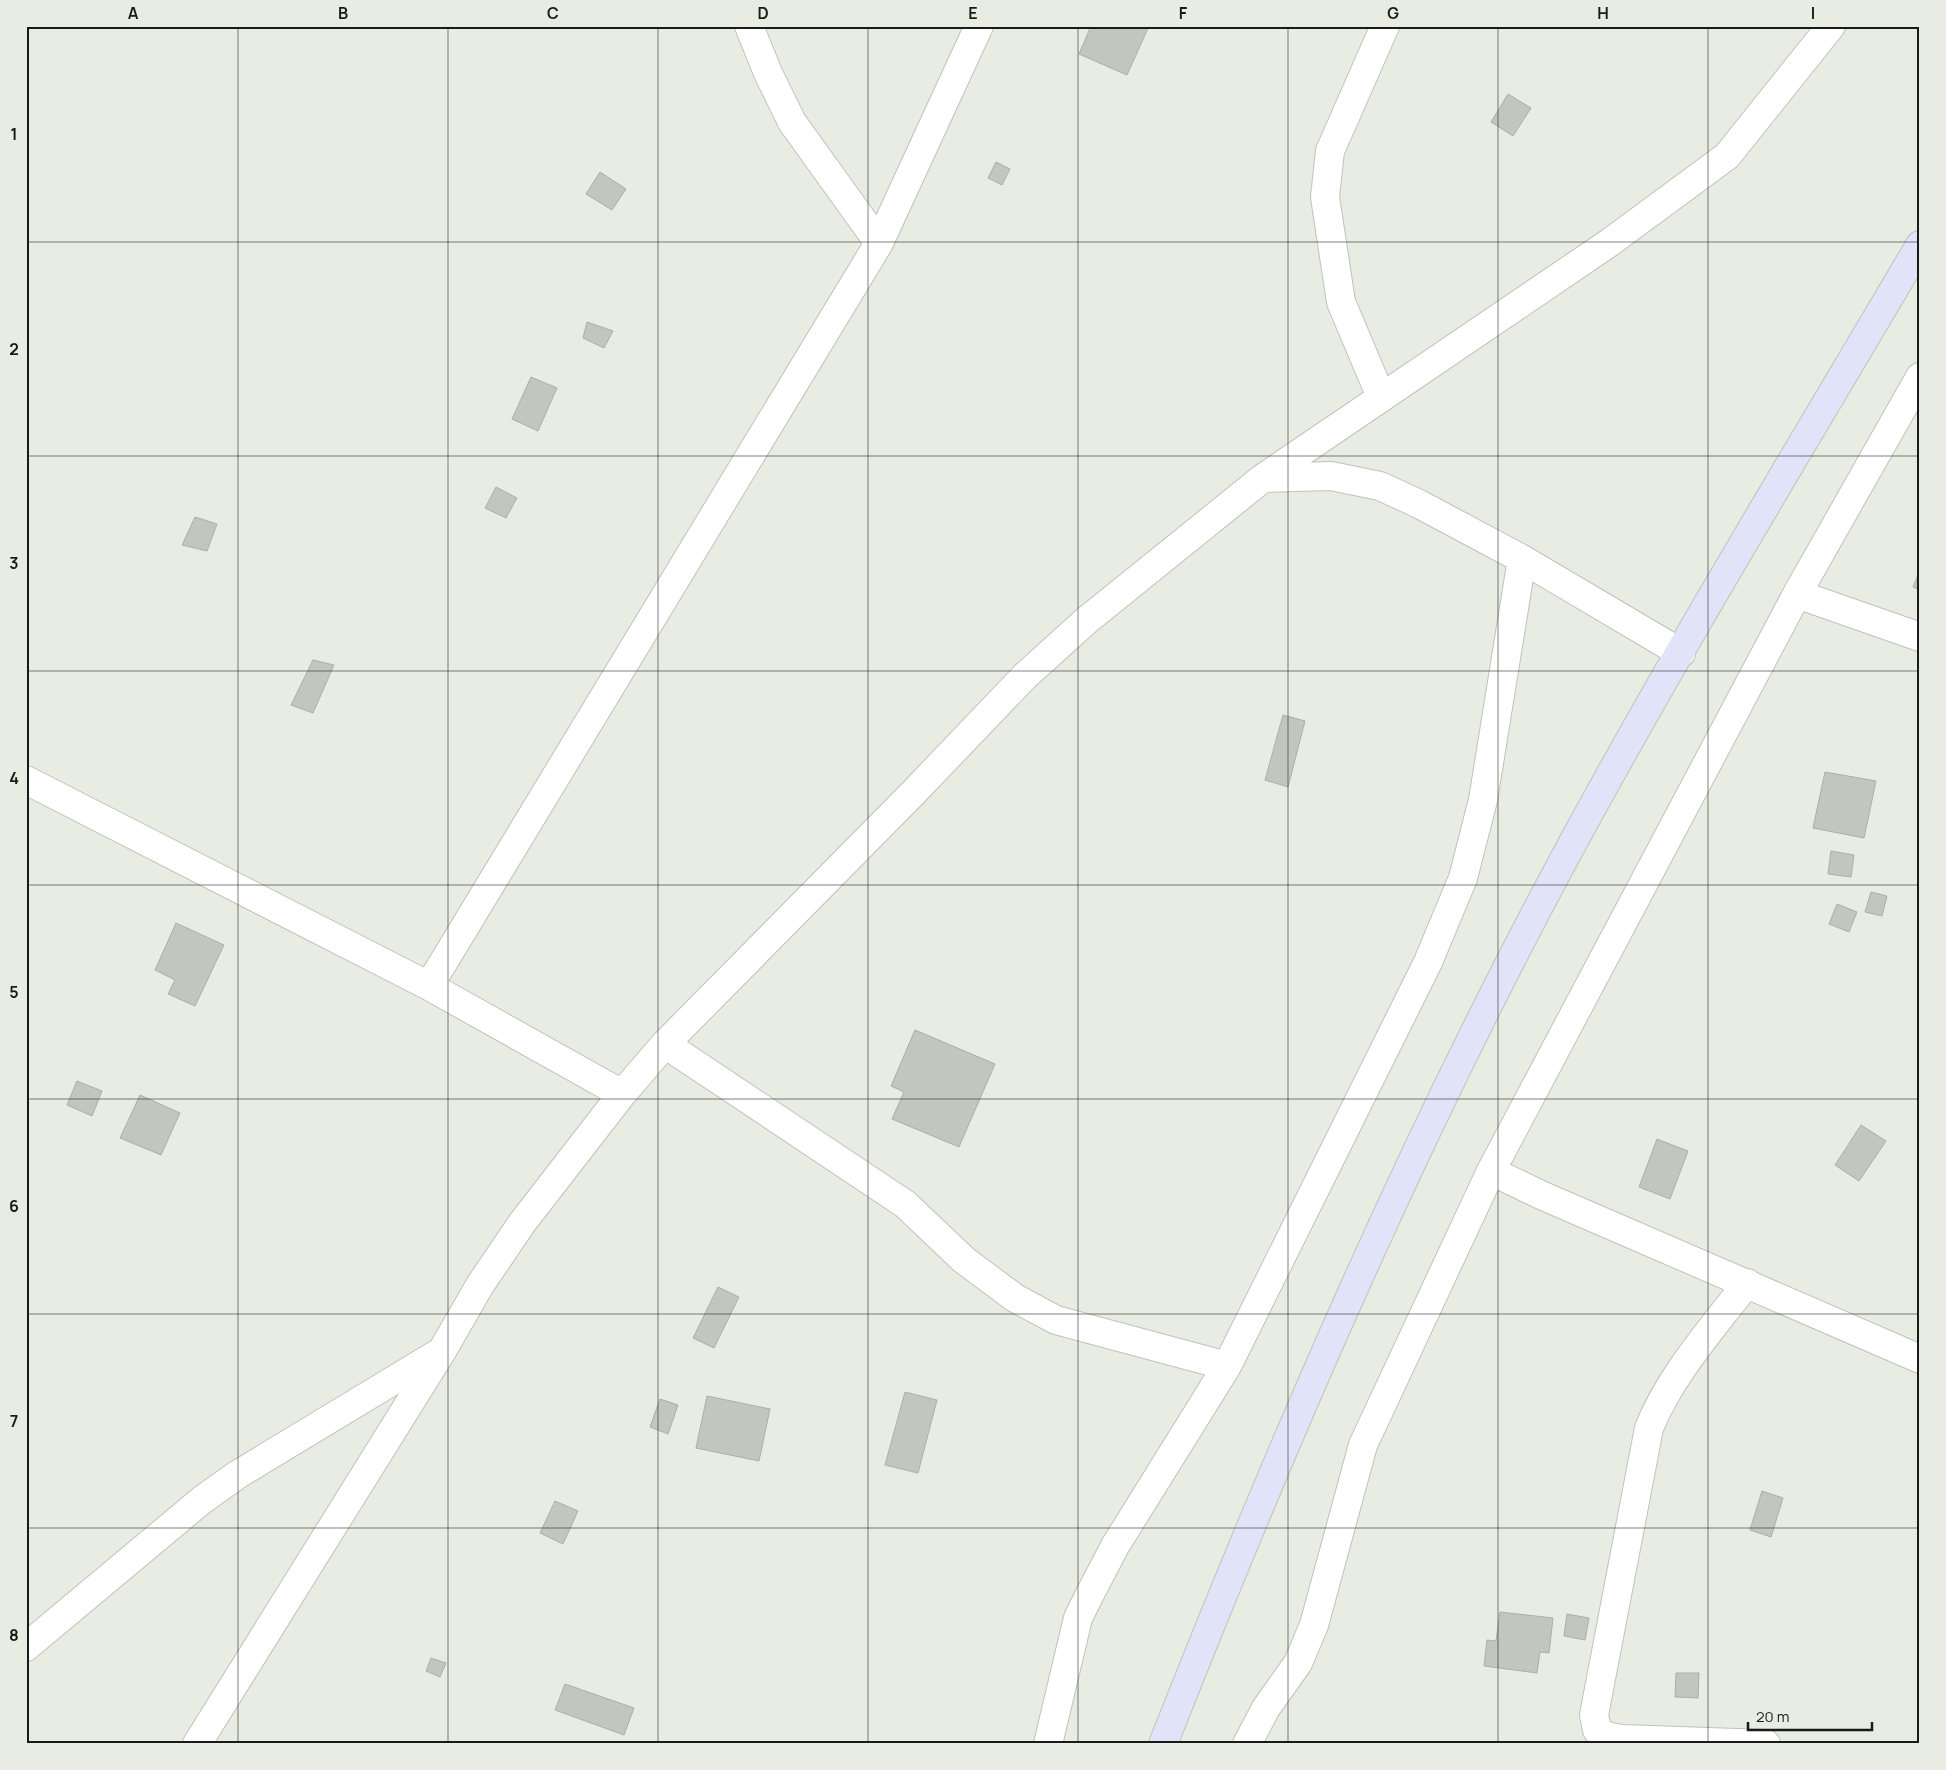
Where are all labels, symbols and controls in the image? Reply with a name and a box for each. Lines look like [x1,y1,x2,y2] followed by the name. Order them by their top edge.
[128,2,139,24] text: A
[338,2,348,24] text: B
[547,2,559,24] text: C
[757,2,769,24] text: D
[968,2,978,24] text: E
[1179,2,1188,24] text: F
[1387,2,1399,24] text: G
[1597,2,1609,24] text: H
[1811,2,1815,24] text: I
[10,123,18,145] text: 1
[9,338,19,360] text: 2
[9,552,19,574] text: 3
[9,767,19,789] text: 4
[9,981,19,1003] text: 5
[9,1195,19,1217] text: 6
[10,1410,18,1432] text: 7
[9,1624,19,1646] text: 8
[1748,1700,1872,1732] scale bar
[1756,1706,1789,1727] text: 20 m

